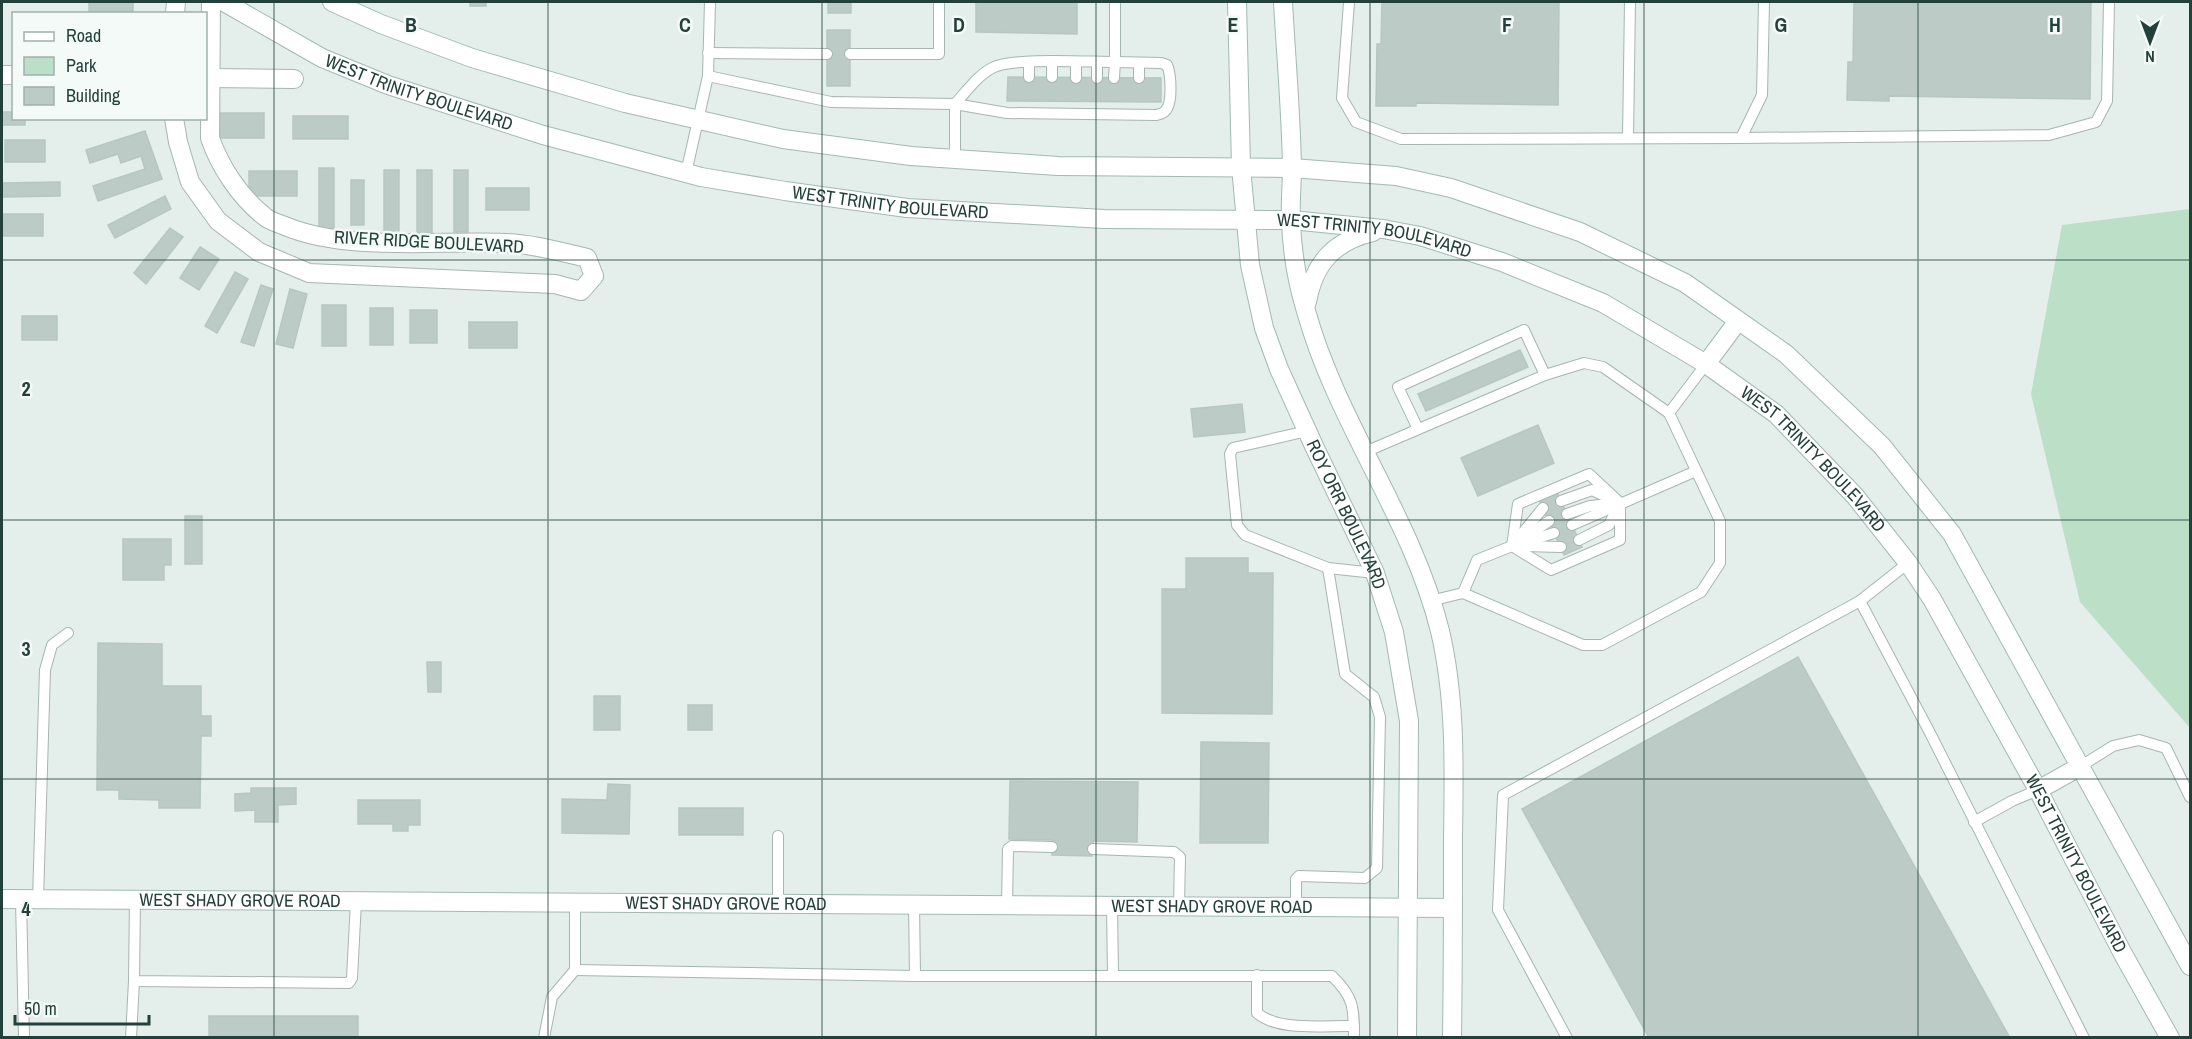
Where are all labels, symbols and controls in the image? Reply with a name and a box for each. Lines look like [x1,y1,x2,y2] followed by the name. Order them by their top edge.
[405,11,417,38] text: B
[679,11,691,38] text: C
[953,11,965,38] text: D
[1228,11,1239,38] text: E
[1502,11,1512,38] text: F
[1775,11,1787,38] text: G
[2049,11,2061,38] text: H
[12,12,207,120] legend
[2120,12,2180,72] north arrow
[66,23,101,48] text: Road
[2145,46,2155,68] text: N
[321,48,516,137] street label: WEST TRINITY BOULEVARD
[66,53,97,78] text: Park
[66,83,121,108] text: Building
[791,179,990,225] street label: WEST TRINITY BOULEVARD
[1277,207,1475,264] street label: WEST TRINITY BOULEVARD
[333,224,525,259] street label: RIVER RIDGE BOULEVARD
[21,375,31,402] text: 2
[1736,380,1892,537] street label: WEST TRINITY BOULEVARD
[1301,435,1392,592] street label: ROY ORR BOULEVARD
[21,635,31,662] text: 3
[2020,770,2133,957] street label: WEST TRINITY BOULEVARD
[139,887,341,913] street label: WEST SHADY GROVE ROAD
[625,890,827,916] street label: WEST SHADY GROVE ROAD
[1111,893,1313,919] street label: WEST SHADY GROVE ROAD
[21,895,31,922] text: 4
[15,988,148,1026] scale bar
[24,996,57,1021] text: 50 m

